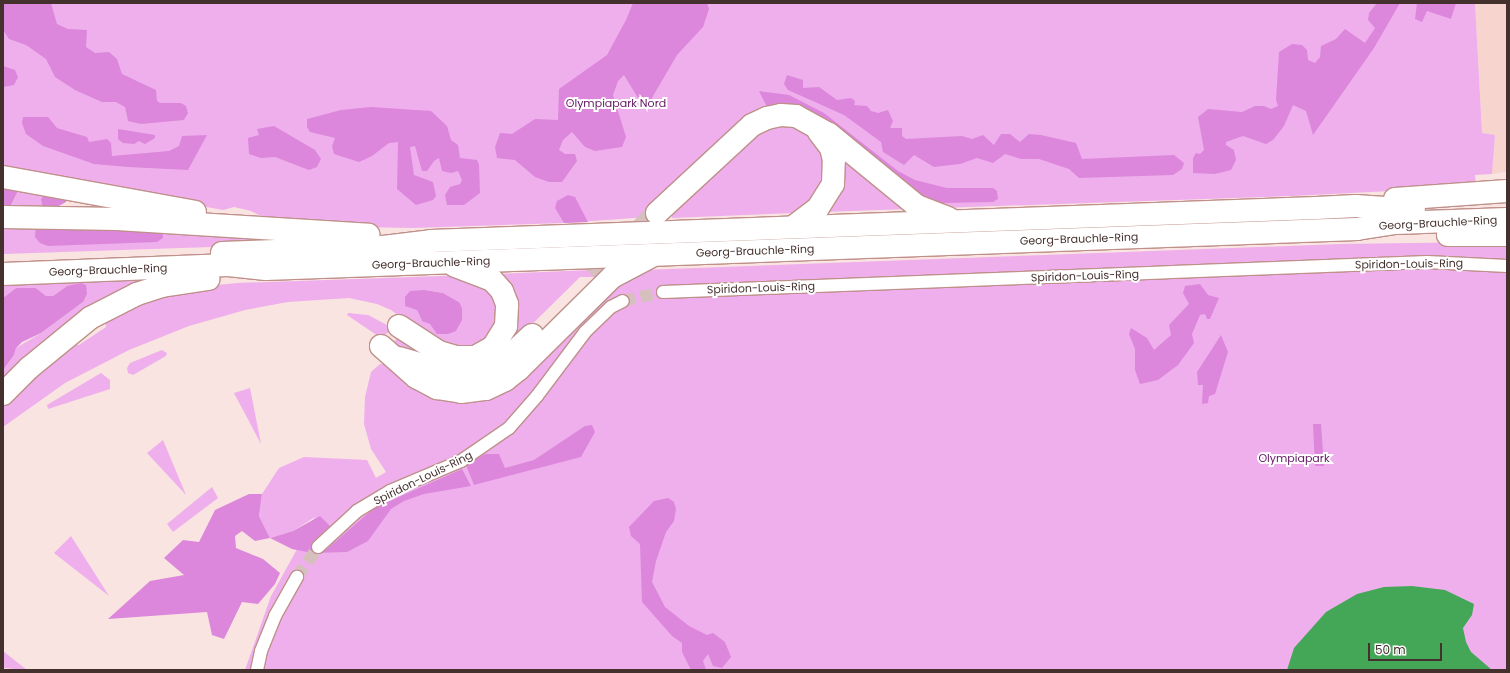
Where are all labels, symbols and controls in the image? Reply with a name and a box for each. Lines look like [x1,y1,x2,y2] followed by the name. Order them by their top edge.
[566,96,666,110] park label: Olympiapark Nord
[1378,213,1498,233] street label: Georg-Brauchle-Ring
[1020,230,1138,248] street label: Georg-Brauchle-Ring
[696,242,814,260] street label: Georg-Brauchle-Ring
[372,254,490,272] street label: Georg-Brauchle-Ring
[1355,256,1463,272] street label: Spiridon-Louis-Ring
[49,261,167,279] street label: Georg-Brauchle-Ring
[1031,268,1139,284] street label: Spiridon-Louis-Ring
[707,280,815,296] street label: Spiridon-Louis-Ring
[371,448,475,508] street label: Spiridon-Louis-Ring
[1258,451,1330,465] park label: Olympiapark
[1370,635,1444,661] scale bar
[1375,641,1406,658] text: 50 m

